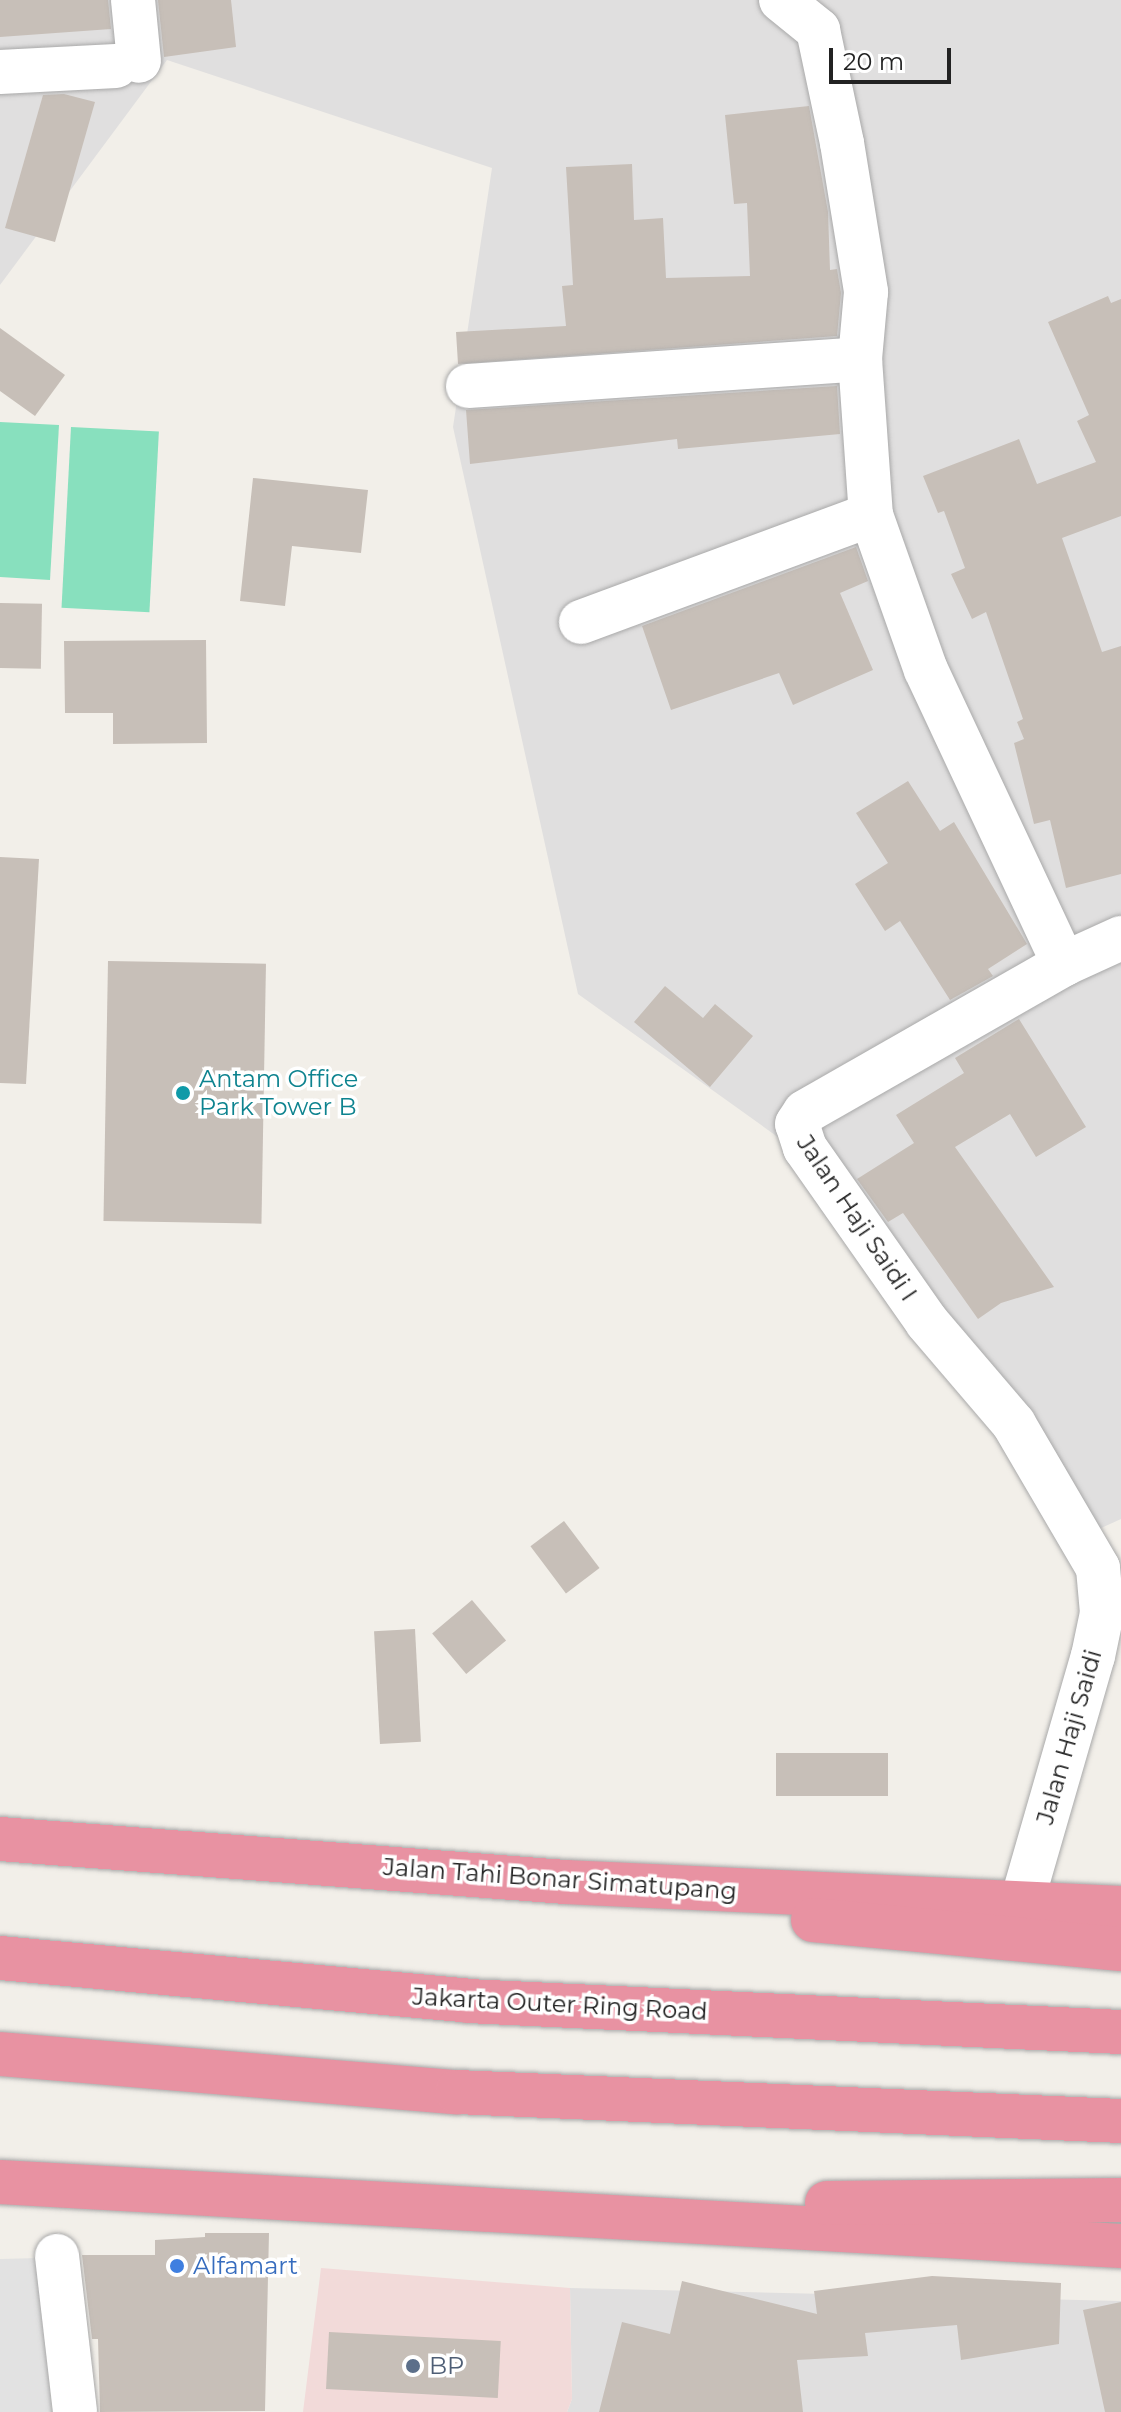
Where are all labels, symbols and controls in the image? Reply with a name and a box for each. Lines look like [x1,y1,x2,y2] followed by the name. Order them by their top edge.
[833,32,955,82] scale bar
[843,47,904,76] text: 20 m
[199,1065,358,1121] place label: Antam Office Park Tower B
[174,1084,192,1102] marker: Antam Office Park Tower B
[791,1130,923,1306] street label: Jalan Haji Saidi I
[1030,1646,1108,1828] street label: Jalan Haji Saidi
[382,1852,738,1906] street label: Jalan Tahi Bonar Simatupang
[412,1982,708,2026] street label: Jakarta Outer Ring Road
[193,2252,298,2280] place label: Alfamart
[168,2257,186,2275] marker: Alfamart
[429,2352,464,2380] place label: BP
[404,2357,422,2375] marker: BP

